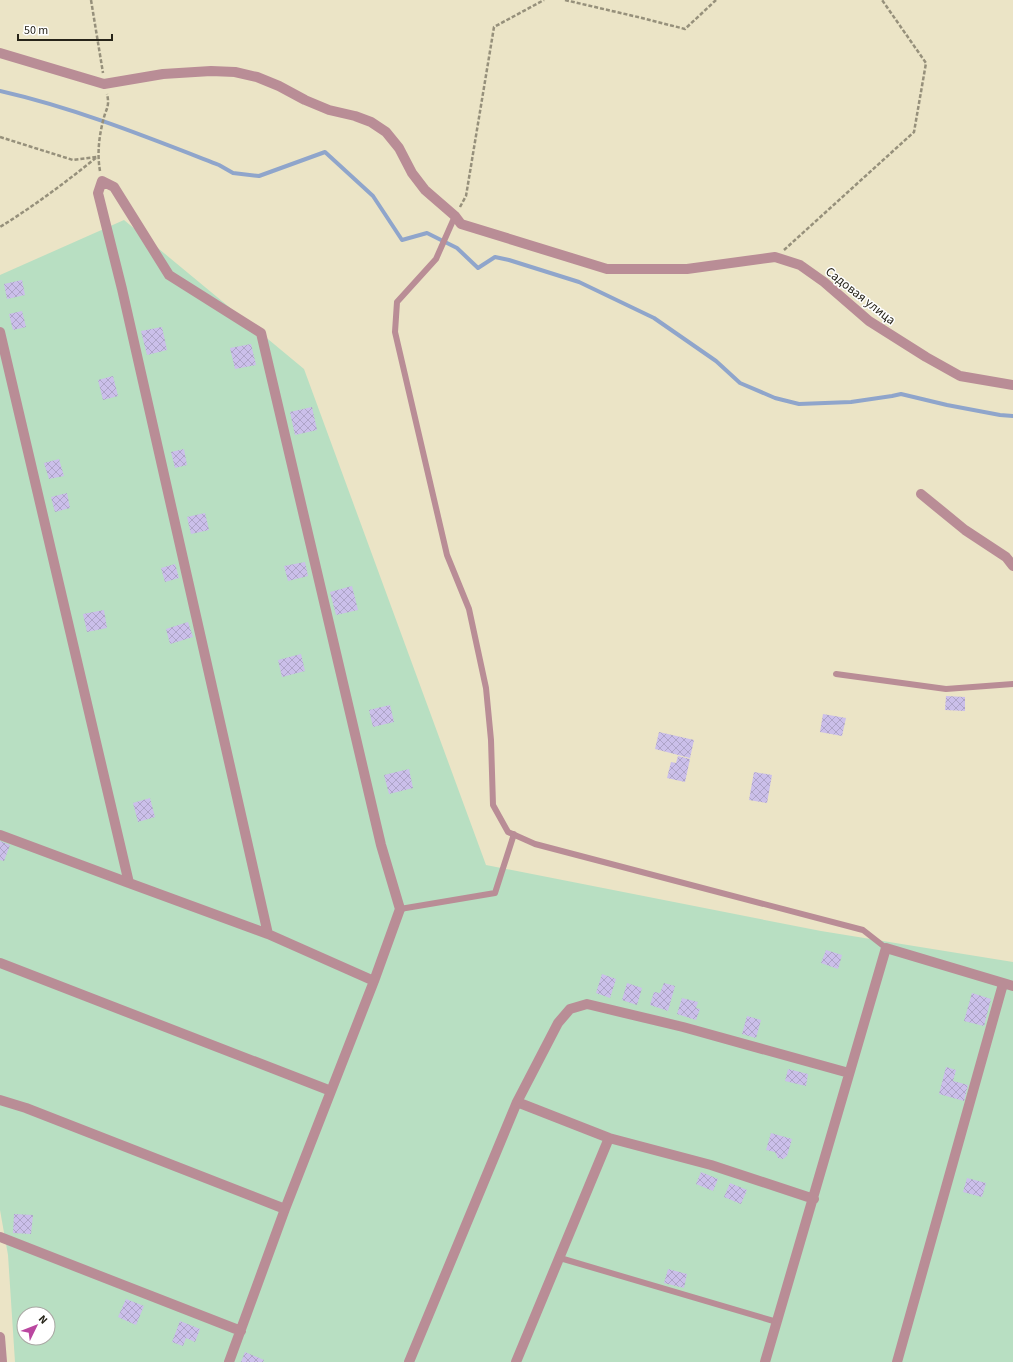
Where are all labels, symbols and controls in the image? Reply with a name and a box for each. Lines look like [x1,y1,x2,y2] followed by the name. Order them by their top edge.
[18,16,112,42] scale bar
[24,22,48,39] text: 50 m
[822,263,899,329] street label: Садовая улица
[16,1306,56,1346] north arrow
[35,1312,51,1327] text: N

